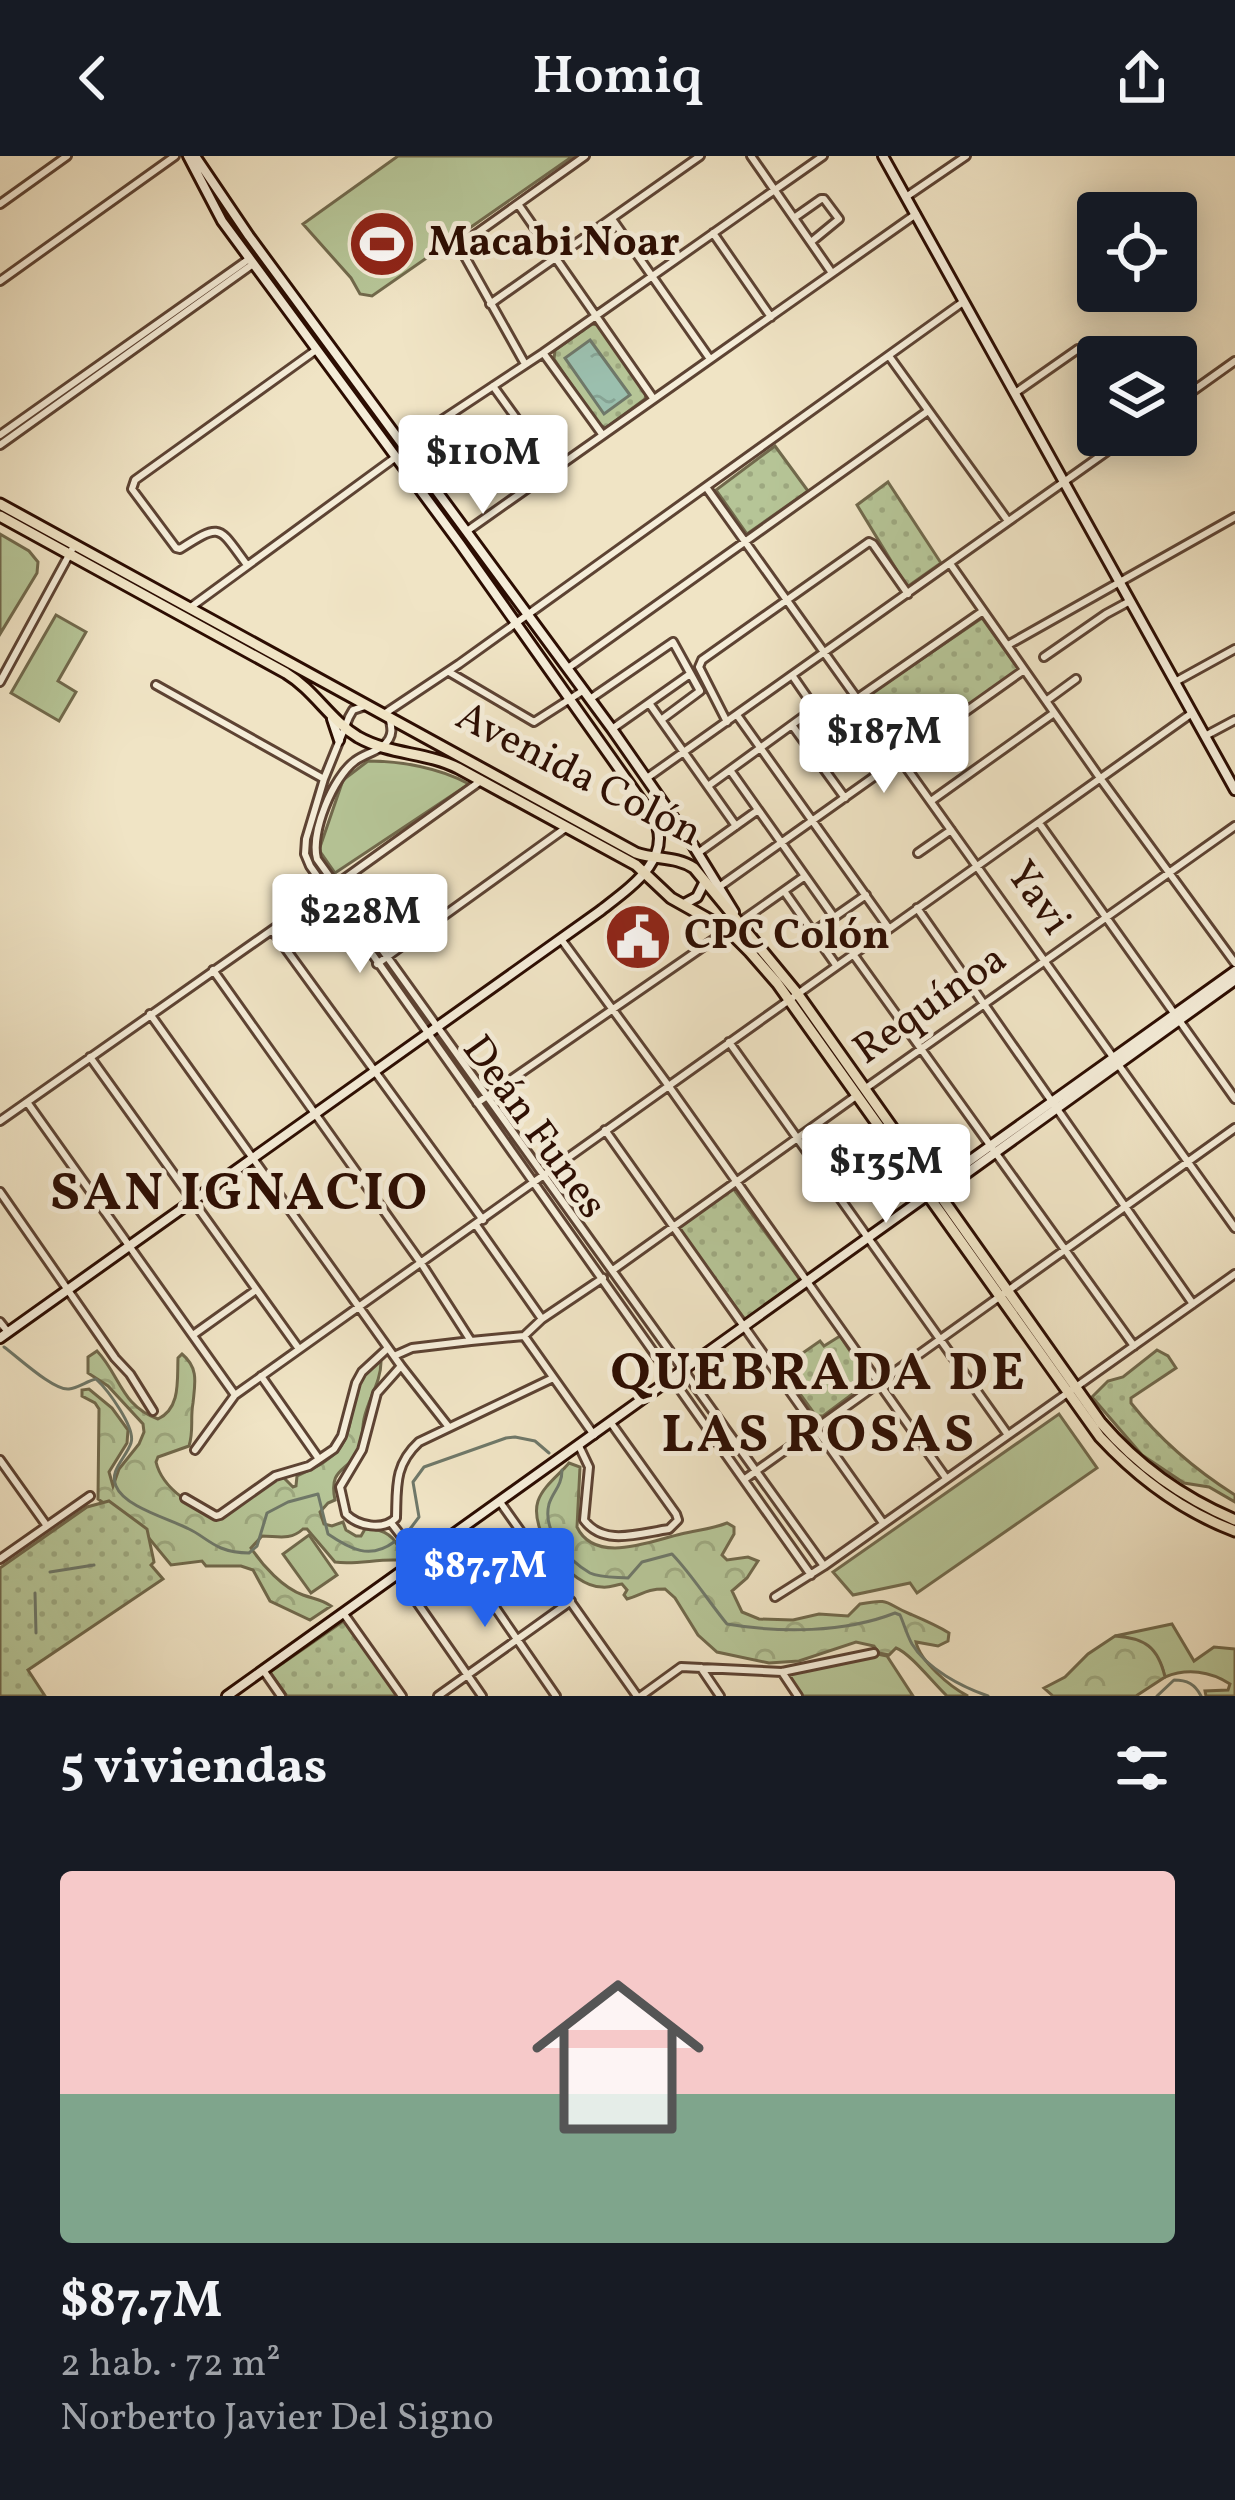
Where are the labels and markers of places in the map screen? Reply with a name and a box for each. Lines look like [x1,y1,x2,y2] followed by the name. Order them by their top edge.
[347,209,417,279] sports icon: Macabi Noar
[428,215,680,274] place label: Macabi Noar
[399,415,567,517] pin: $110M
[800,694,968,796] pin: $187M
[276,874,444,976] pin: $228M
[603,902,673,972] public building icon: CPC Colón
[684,908,890,967] place label: CPC Colón
[802,1124,970,1226] pin: $135M
[387,1528,583,1630] pin: $87.7M

